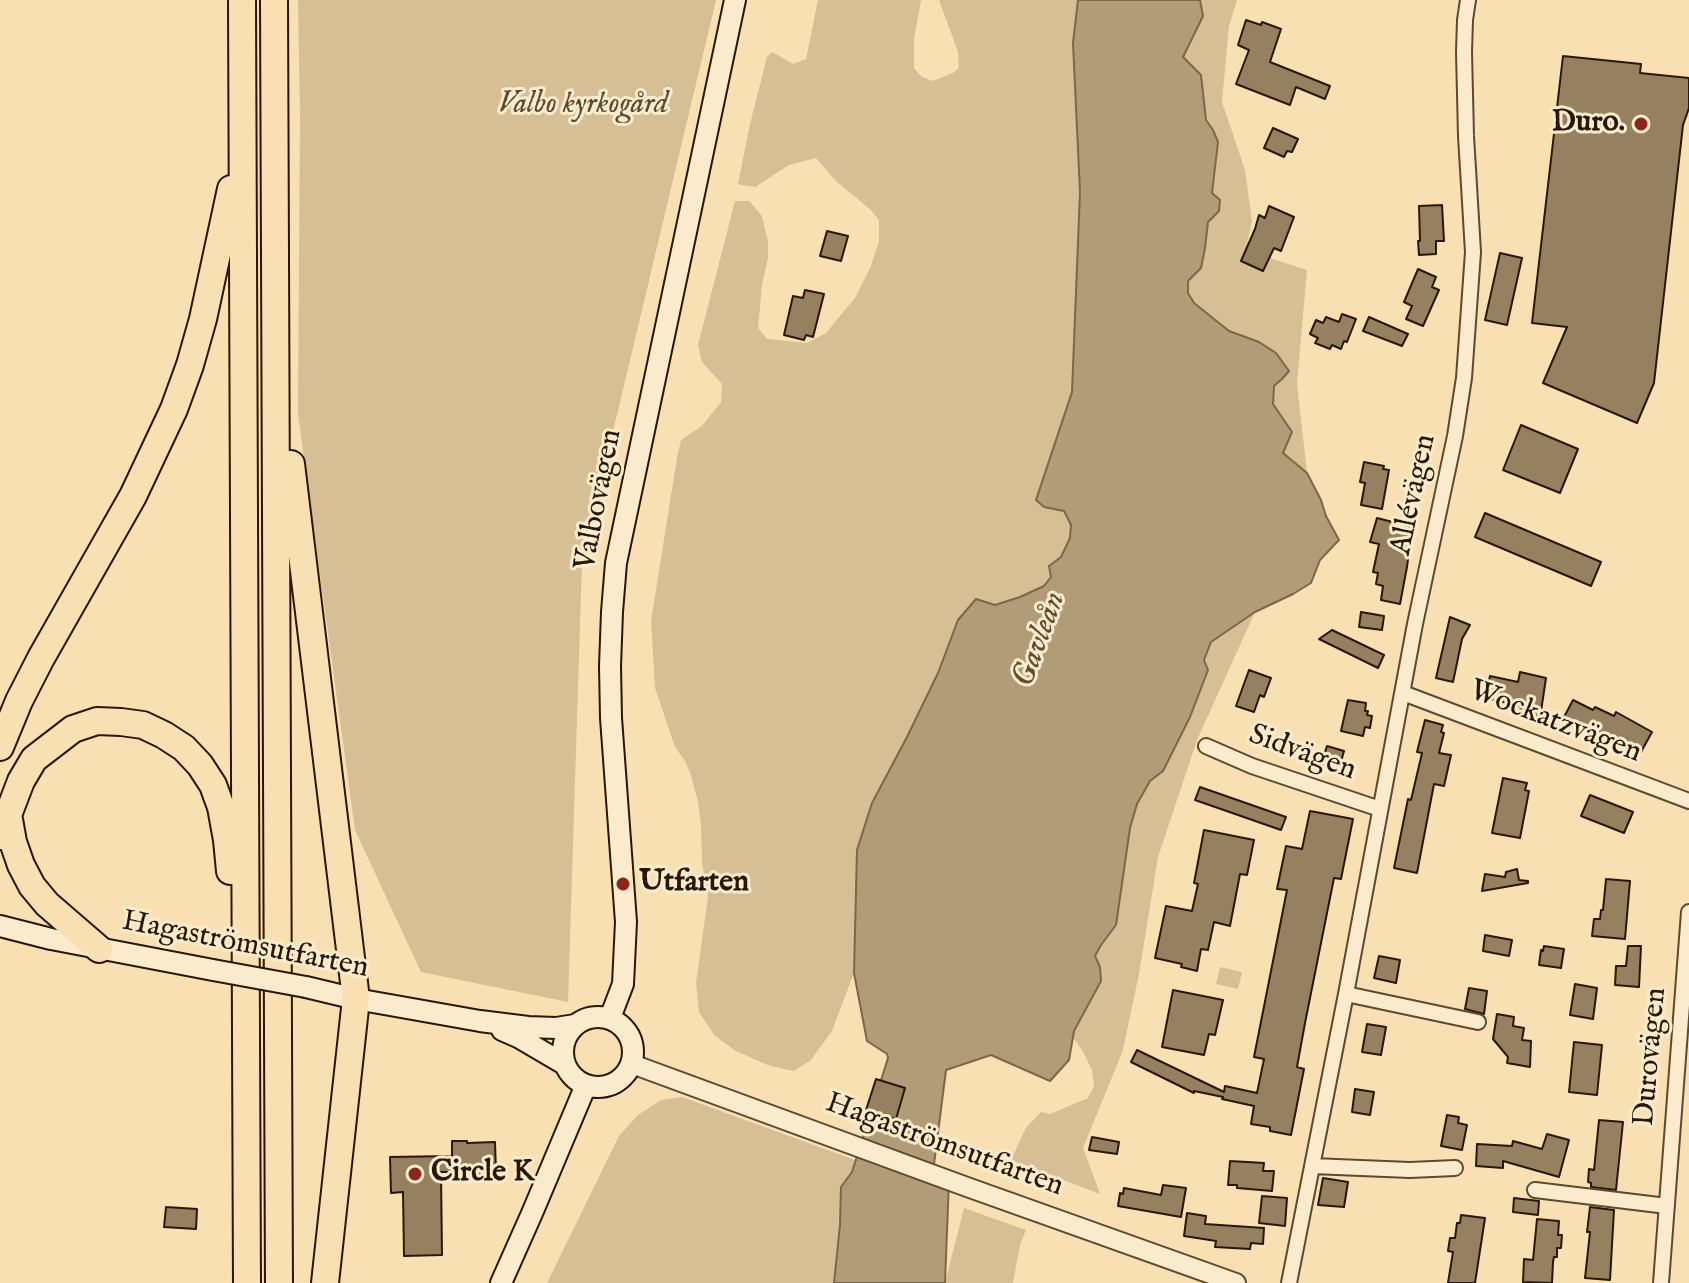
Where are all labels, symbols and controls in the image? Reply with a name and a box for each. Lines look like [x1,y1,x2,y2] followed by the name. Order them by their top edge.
[498,88,668,124] park label: Valbo kyrkogård
[1552,106,1625,142] place label: Duro.
[1632,115,1650,133] marker: Duro.
[569,426,631,574] street label: Valbovägen
[1385,431,1445,559] street label: Allévägen
[1006,587,1076,693] water label: Gavleån
[1464,674,1646,772] street label: Wockatzvägen
[1244,718,1360,790] street label: Sidvägen
[639,866,749,902] place label: Utfarten
[614,875,632,893] marker: Utfarten
[119,904,371,988] street label: Hagaströmsutfarten
[1628,986,1676,1128] street label: Durovägen
[820,1086,1068,1206] street label: Hagaströmsutfarten
[431,1156,534,1192] place label: Circle K
[406,1165,424,1183] marker: Circle K

